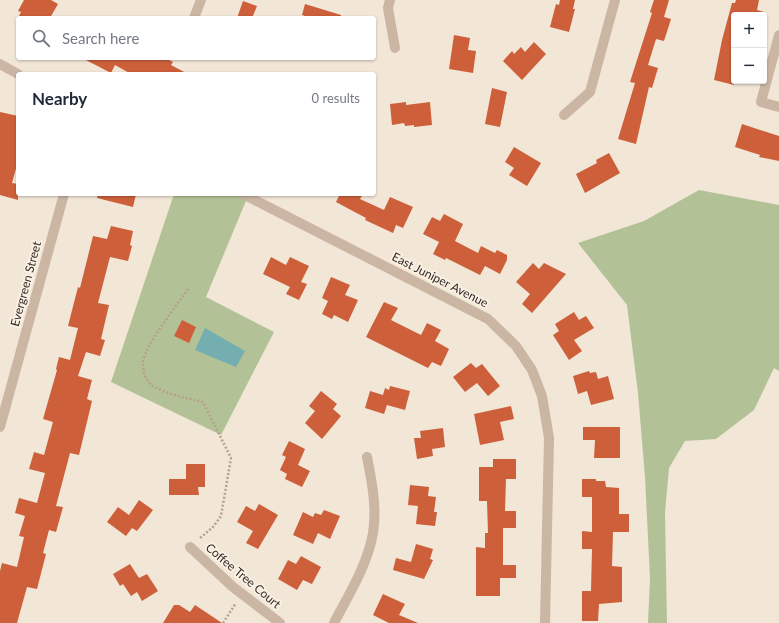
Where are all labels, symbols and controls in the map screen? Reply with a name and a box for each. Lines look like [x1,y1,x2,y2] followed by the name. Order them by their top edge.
[731,12,767,84] map controls
[731,12,767,48] button: +
[16,16,376,60] search box
[30,27,52,49] icon: search
[62,29,139,47] text: Search here
[731,48,767,84] button: −
[32,88,87,109] text: Nearby
[312,90,360,106] text: 0 results
[7,239,44,328] street label: Evergreen Street
[390,249,491,310] street label: East Juniper Avenue
[203,540,284,612] street label: Coffee Tree Court

